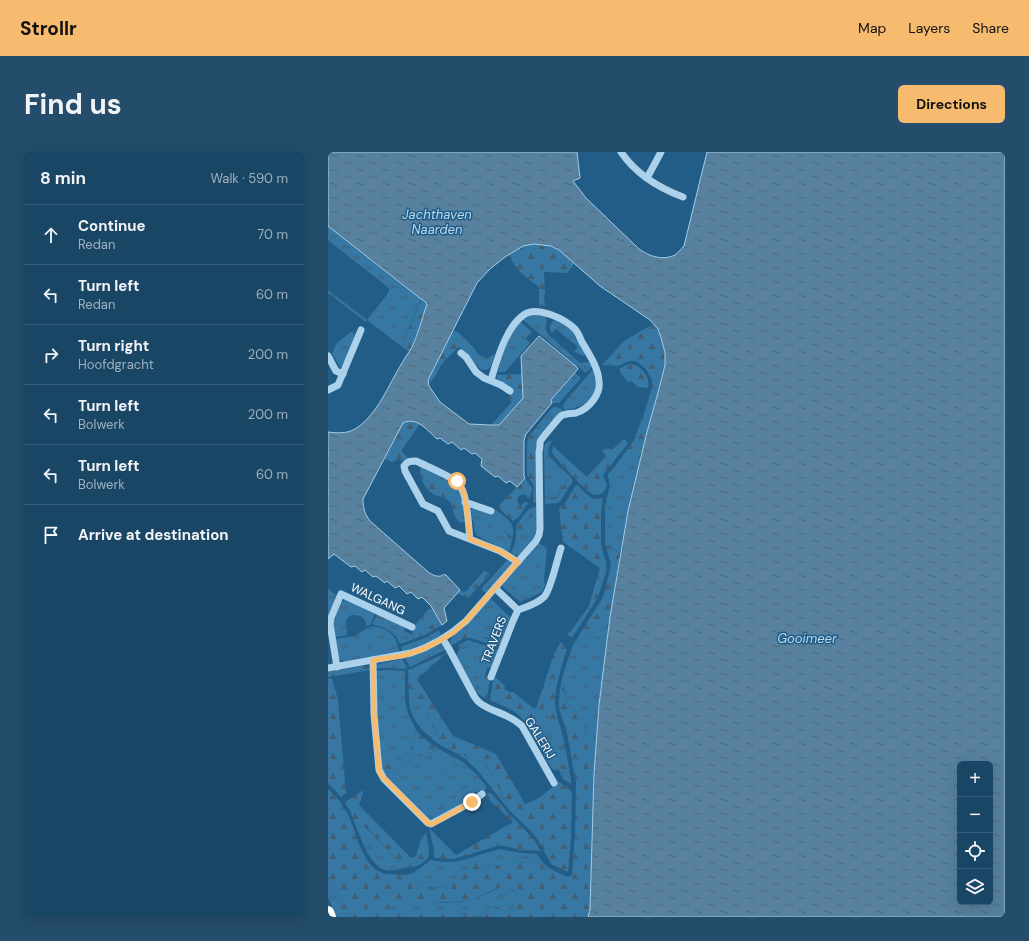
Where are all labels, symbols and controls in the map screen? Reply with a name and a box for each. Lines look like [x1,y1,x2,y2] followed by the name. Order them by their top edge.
[20,16,77,41] text: Strollr
[858,19,886,37] text: Map
[908,19,950,37] text: Layers
[972,19,1009,37] text: Share
[898,85,1005,123] button: Directions
[24,86,122,123] text: Find us
[40,167,86,189] text: 8 min
[210,170,288,187] text: Walk · 590 m
[402,206,472,238] water label: Jachthaven Naarden
[78,216,146,236] text: Continue
[40,224,62,246] icon: ahead
[257,226,288,243] text: 70 m
[78,236,115,253] text: Redan
[78,276,139,296] text: Turn left
[40,284,62,306] icon: left
[256,286,288,303] text: 60 m
[78,296,115,313] text: Redan
[78,336,149,356] text: Turn right
[40,344,62,366] icon: right
[248,346,288,363] text: 200 m
[78,356,154,373] text: Hoofdgracht
[78,396,139,416] text: Turn left
[40,404,62,426] icon: left
[248,406,288,423] text: 200 m
[78,416,125,433] text: Bolwerk
[78,456,139,476] text: Turn left
[40,464,62,486] icon: left
[256,466,288,483] text: 60 m
[448,472,466,490] route start
[78,476,125,493] text: Bolwerk
[40,524,62,546] icon: arrive
[78,525,229,545] text: Arrive at destination
[348,579,408,619] street label: WALGANG
[478,614,510,666] street label: TRAVERS
[777,630,838,647] water label: Gooimeer
[521,714,559,762] street label: GALERIJ
[957,761,993,905] map controls
[957,761,993,797] button: +
[463,793,481,811] route end
[957,797,993,833] button: −
[957,833,993,869] button: locate
[957,869,993,905] button: layers

